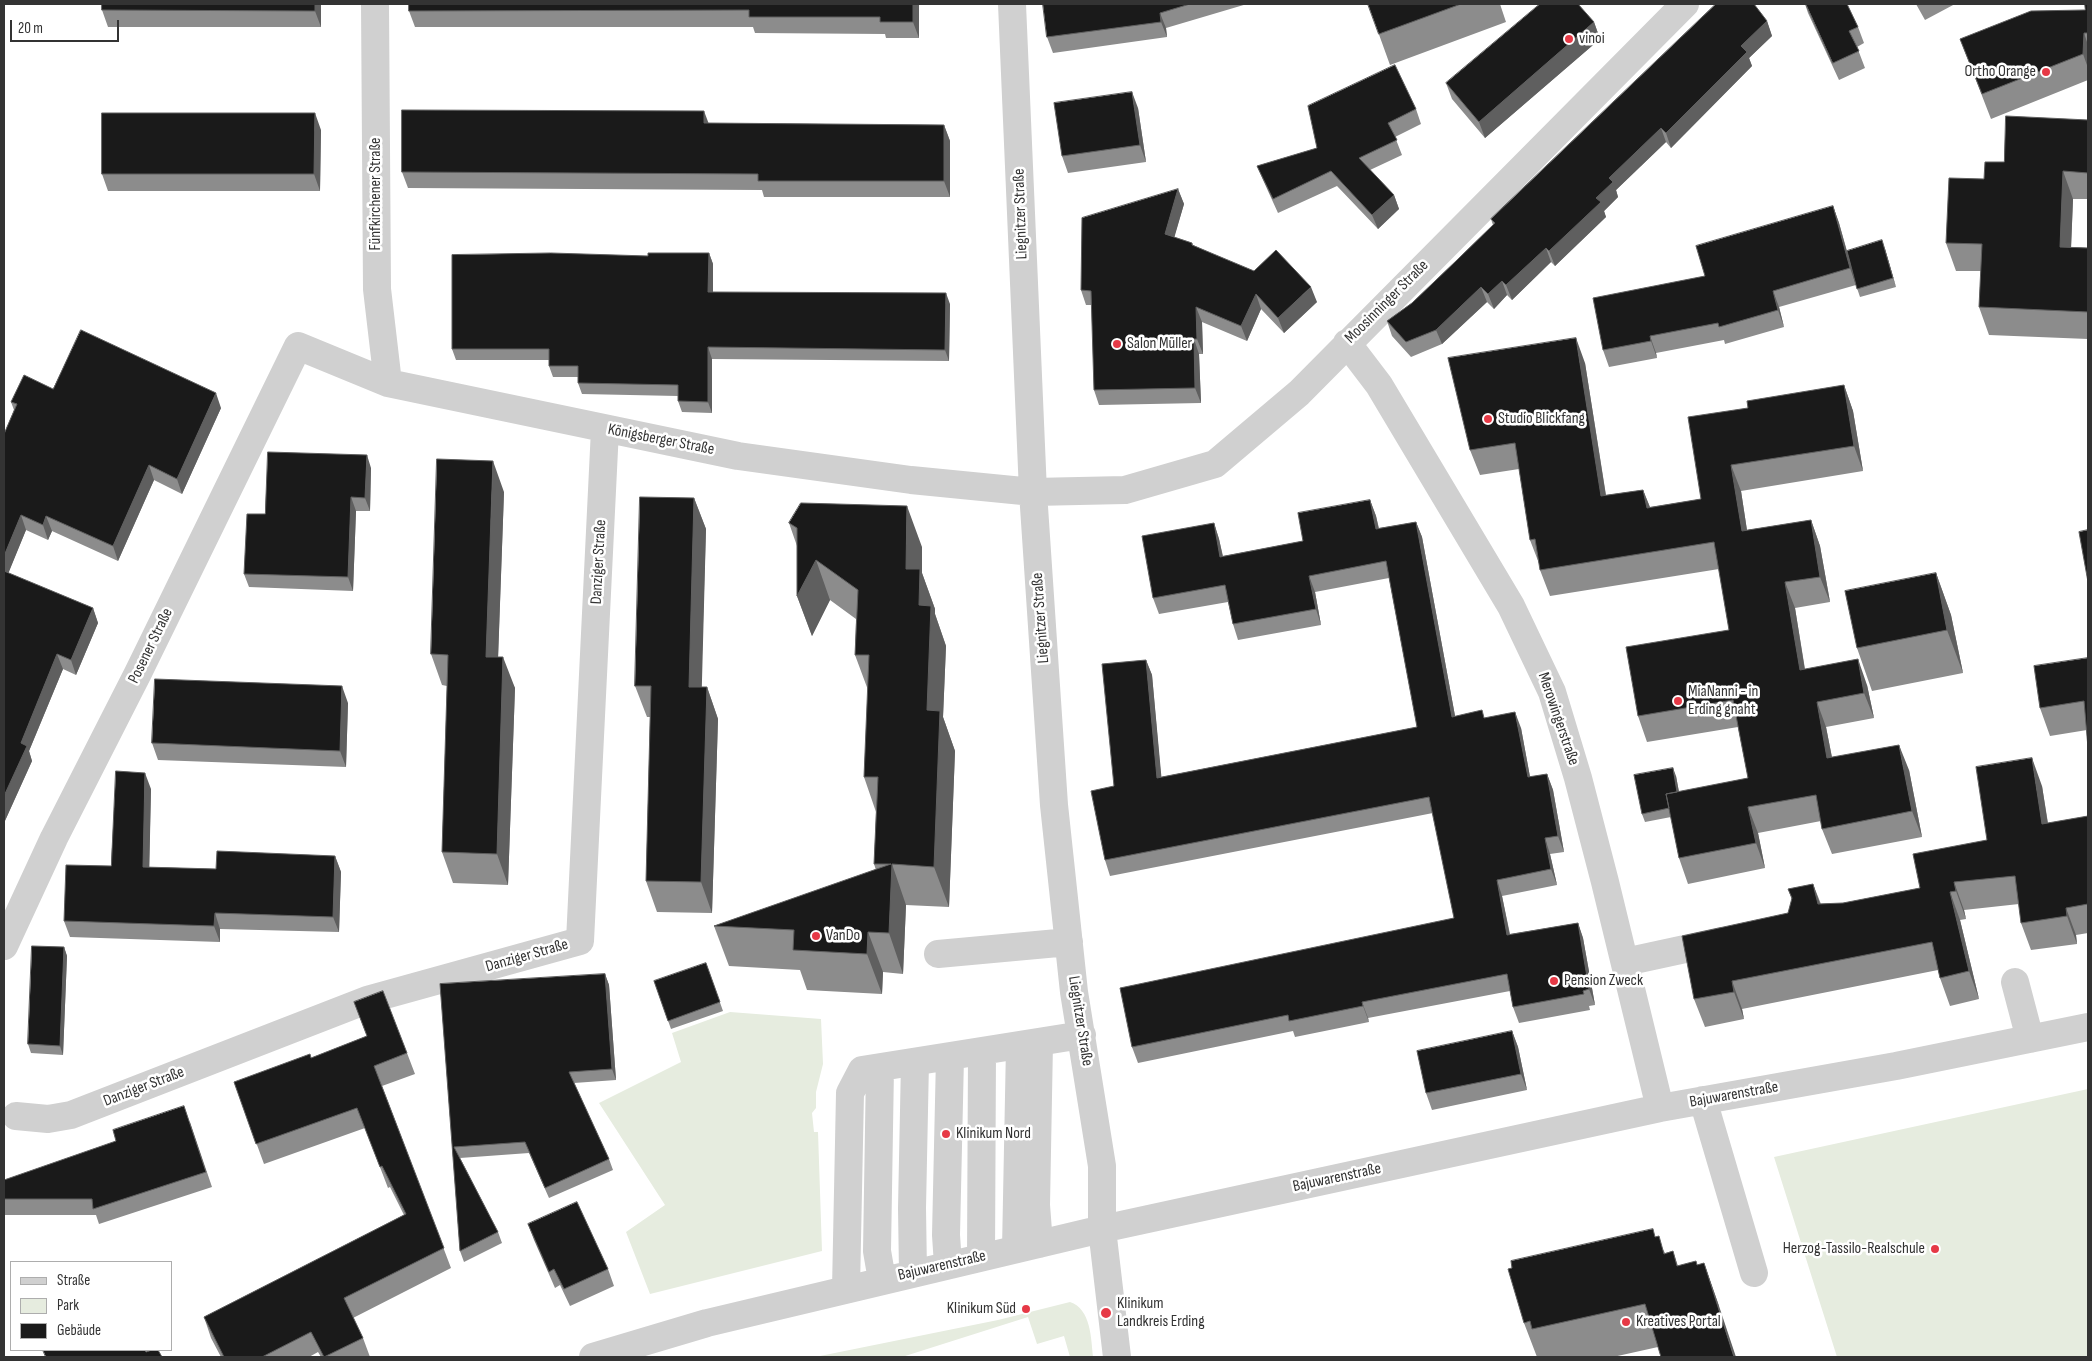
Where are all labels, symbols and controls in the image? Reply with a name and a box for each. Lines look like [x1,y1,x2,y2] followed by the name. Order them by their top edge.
[12,10,121,42] scale bar
[18,19,43,38] text: 20 m
[1579,29,1605,49] place label: vinoi
[1563,33,1575,45] marker: vinoi
[1964,62,2036,82] place label: Ortho Orange
[2040,66,2052,78] marker: Ortho Orange
[366,137,386,251] street label: Fünfkirchener Straße
[1010,168,1032,260] street label: Liegnitzer Straße
[1341,256,1433,348] street label: Moosinninger Straße
[1127,334,1192,354] place label: Salon Müller
[1111,338,1123,350] marker: Salon Müller
[1498,409,1585,429] place label: Studio Blickfang
[1482,413,1494,425] marker: Studio Blickfang
[606,420,716,460] street label: Königsberger Straße
[587,519,611,605] street label: Danziger Straße
[1028,572,1054,664] street label: Liegnitzer Straße
[125,605,177,687] street label: Posener Straße
[1533,670,1583,768] street label: Merowingerstraße
[1688,682,1758,720] place label: MiaNanni - in Erding gnaht
[1672,695,1684,707] marker: MiaNanni - in Erding gnaht
[826,926,860,946] place label: VanDo
[810,930,822,942] marker: VanDo
[484,935,570,977] street label: Danziger Straße
[1564,971,1643,991] place label: Pension Zweck
[1063,975,1097,1067] street label: Liegnitzer Straße
[1548,975,1560,987] marker: Pension Zweck
[101,1063,187,1111] street label: Danziger Straße
[1688,1078,1780,1112] street label: Bajuwarenstraße
[956,1124,1031,1144] place label: Klinikum Nord
[940,1128,952,1140] marker: Klinikum Nord
[1291,1159,1383,1197] street label: Bajuwarenstraße
[1783,1239,1925,1259] place label: Herzog-Tassilo-Realschule
[1929,1243,1941,1255] marker: Herzog-Tassilo-Realschule
[896,1247,988,1285] street label: Bajuwarenstraße
[10,1261,172,1351] legend
[57,1271,90,1290] text: Straße
[1117,1294,1205,1332] place label: Klinikum Landkreis Erding
[57,1296,79,1315] text: Park
[947,1299,1016,1319] place label: Klinikum Süd
[1020,1303,1032,1315] marker: Klinikum Süd
[1099,1306,1113,1320] marker: Klinikum Landkreis Erding
[1636,1312,1721,1332] place label: Kreatives Portal
[1620,1316,1632,1328] marker: Kreatives Portal
[57,1321,101,1340] text: Gebäude

